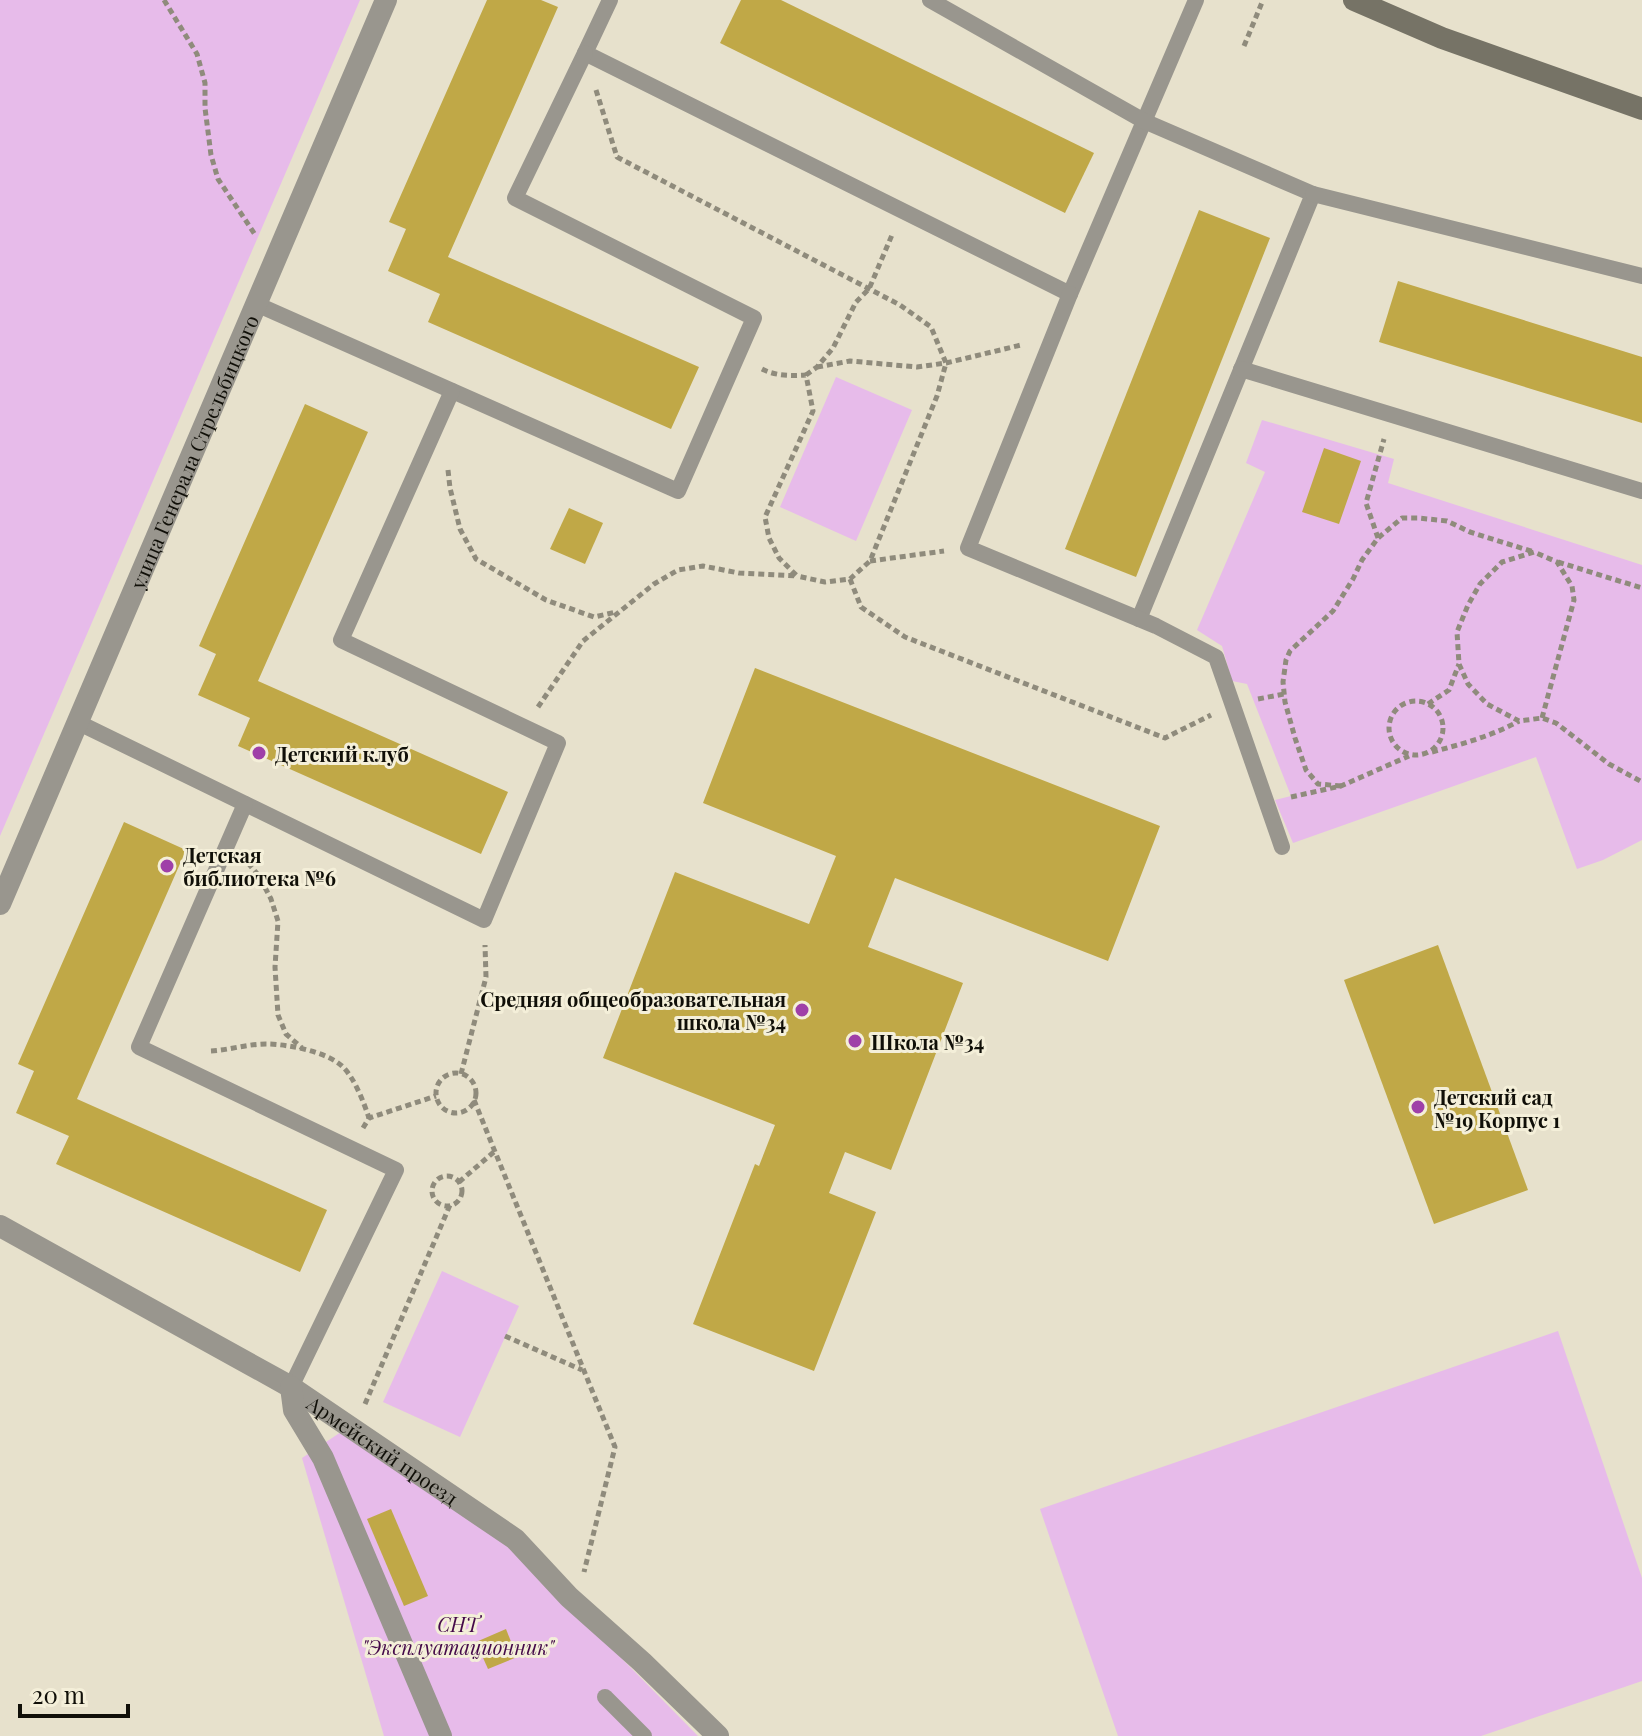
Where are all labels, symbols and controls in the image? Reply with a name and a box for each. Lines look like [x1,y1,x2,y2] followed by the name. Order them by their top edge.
[122,310,264,594] street label: улица Генерала Стрельбицкого
[275,740,409,767] place label: Детский клуб
[250,744,268,762] marker: Детский клуб
[183,841,336,891] place label: Детская библиотека №6
[158,857,176,875] marker: Детская библиотека №6
[480,985,786,1035] place label: Средняя общеобразовательная школа №34
[793,1001,811,1019] marker: Средняя общеобразовательная школа №34
[871,1028,984,1055] place label: Школа №34
[846,1032,864,1050] marker: Школа №34
[1434,1083,1560,1133] place label: Детский сад №19 Корпус 1
[1409,1098,1427,1116] marker: Детский сад №19 Корпус 1
[302,1388,464,1511] street label: Армейский проезд
[362,1610,555,1660] park label: СНТ "Эксплуатационник"
[20,1668,128,1718] scale bar
[32,1678,85,1710] text: 20 m

